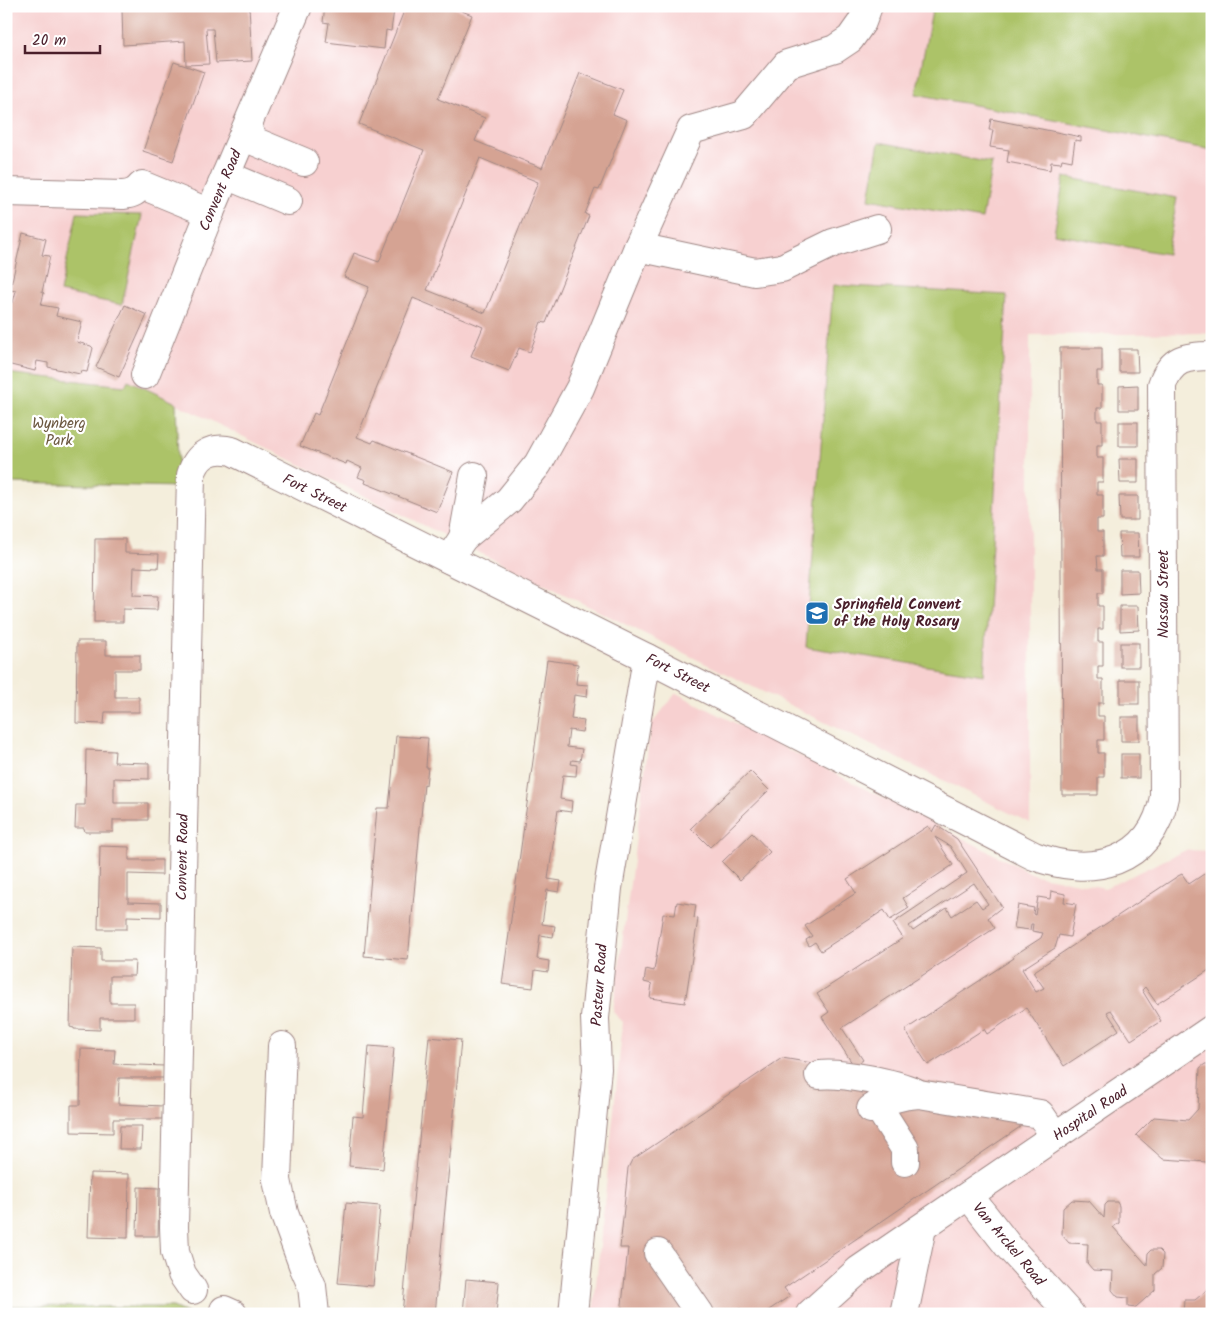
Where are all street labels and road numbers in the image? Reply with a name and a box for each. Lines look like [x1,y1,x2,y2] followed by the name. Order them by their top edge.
[193,145,249,235] street label: Convent Road
[278,468,351,520] street label: Fort Street
[1152,550,1176,638] street label: Nassau Street
[641,647,714,700] street label: Fort Street
[170,813,196,901] street label: Convent Road
[585,943,615,1027] street label: Pasteur Road
[1048,1079,1134,1148] street label: Hospital Road
[966,1197,1051,1292] street label: Van Arckel Road

